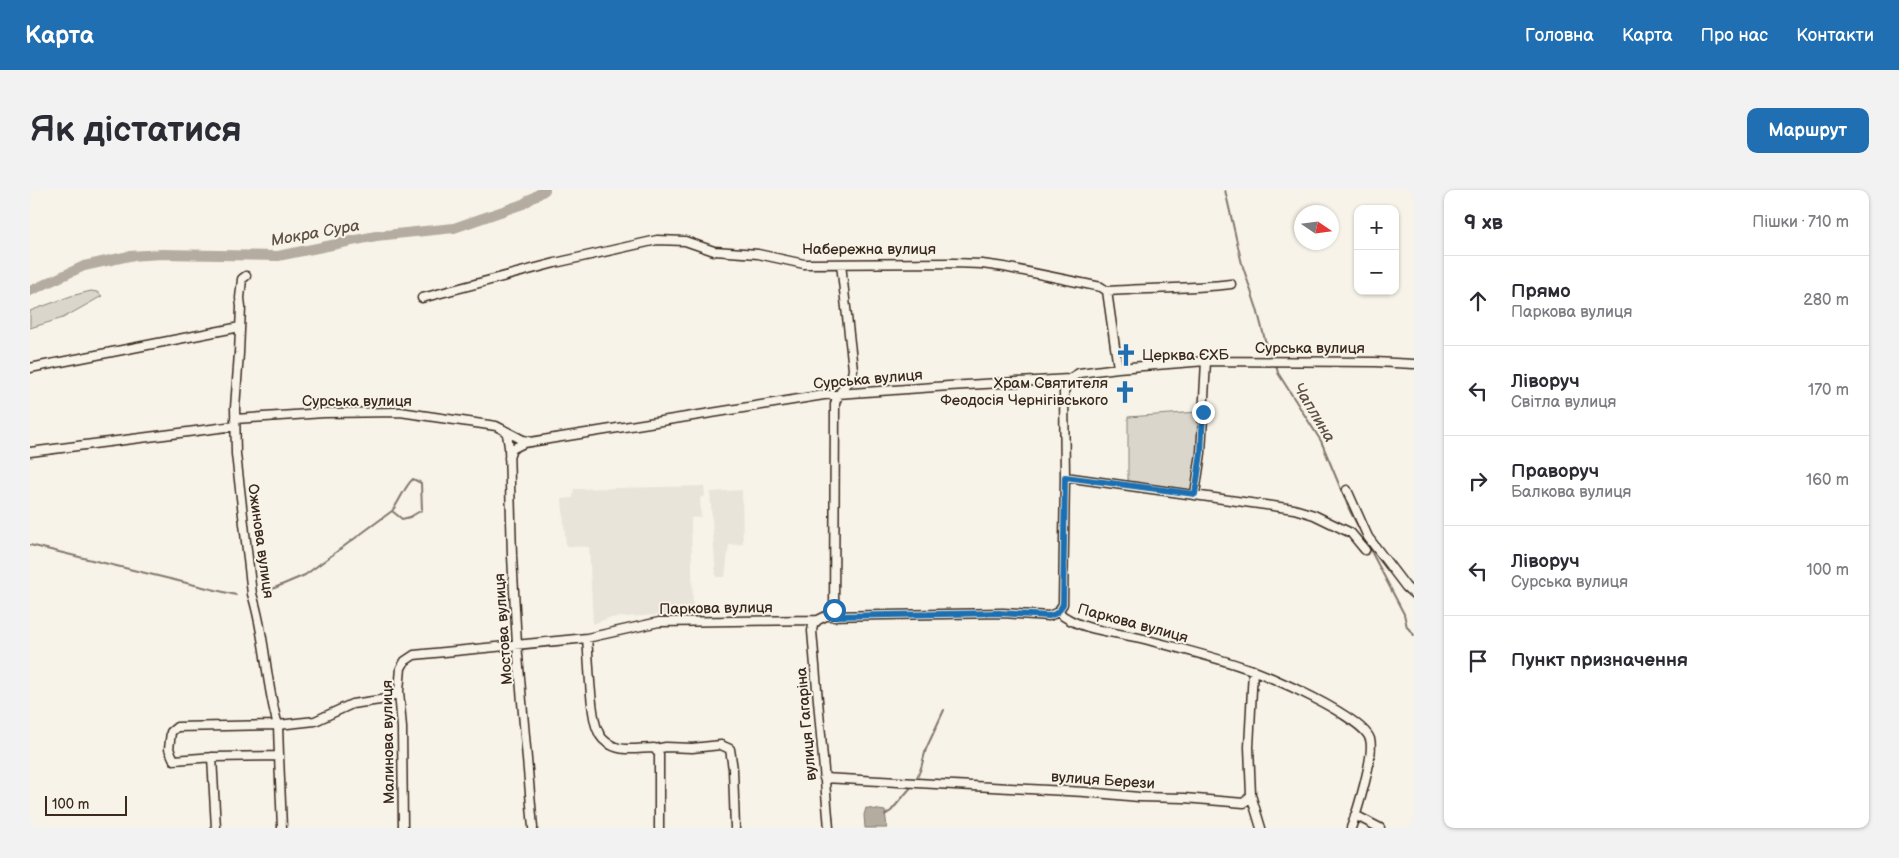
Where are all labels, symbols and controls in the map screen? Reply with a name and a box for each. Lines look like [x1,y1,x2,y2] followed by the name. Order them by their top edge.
[25,21,94,50] text: Карта
[1525,25,1594,46] text: Головна
[1622,25,1673,46] text: Карта
[1701,25,1768,46] text: Про нас
[1796,25,1874,46] text: Контакти
[1747,108,1869,153] button: Маршрут
[30,109,242,152] text: Як дістатися
[1294,205,1339,250] north arrow
[1354,205,1399,295] map controls
[1354,205,1399,250] button: +
[1464,210,1503,235] text: 9 хв
[1752,213,1849,232] text: Пішки · 710 m
[269,216,361,251] water label: Мокра Сура
[802,240,936,259] street label: Набережна вулиця
[1354,250,1399,295] button: −
[1511,280,1571,303] text: Прямо
[1464,287,1492,315] icon: ahead
[1803,291,1849,310] text: 280 m
[1511,303,1632,322] text: Паркова вулиця
[1255,339,1365,358] street label: Сурська вулиця
[1113,342,1139,368] church icon: Церква ЄХБ
[1142,346,1229,365] place label: Церква ЄХБ
[813,365,924,394] street label: Сурська вулиця
[1511,370,1580,393] text: Ліворуч
[940,374,1108,410] place label: Храм Святителя Феодосія Чернігівського
[1464,377,1492,405] icon: left
[1112,379,1138,405] church icon: Храм Святителя Феодосія Чернігівського
[1289,380,1339,446] water label: Чаплина
[1808,381,1849,400] text: 170 m
[302,392,412,411] street label: Сурська вулиця
[1511,393,1617,412] text: Світла вулиця
[1192,401,1215,424] route end
[1511,460,1599,483] text: Праворуч
[1464,467,1492,495] icon: right
[1806,471,1849,490] text: 160 m
[243,483,278,600] street label: Ожинова вулиця
[1511,483,1631,502] text: Балкова вулиця
[1511,550,1580,573] text: Ліворуч
[1464,557,1492,585] icon: left
[1806,561,1849,580] text: 100 m
[490,573,517,685] street label: Мостова вулиця
[1511,573,1628,592] text: Сурська вулиця
[659,598,773,619] street label: Паркова вулиця
[823,599,846,622] route start
[1076,600,1190,647] street label: Паркова вулиця
[1464,647,1492,675] icon: arrive
[1511,649,1688,672] text: Пункт призначення
[792,666,821,782] street label: вулиця Гагаріна
[378,680,399,804] street label: Малинова вулиця
[1050,767,1156,794] street label: вулиця Берези
[45,793,128,816] scale bar
[52,796,89,813] text: 100 m

